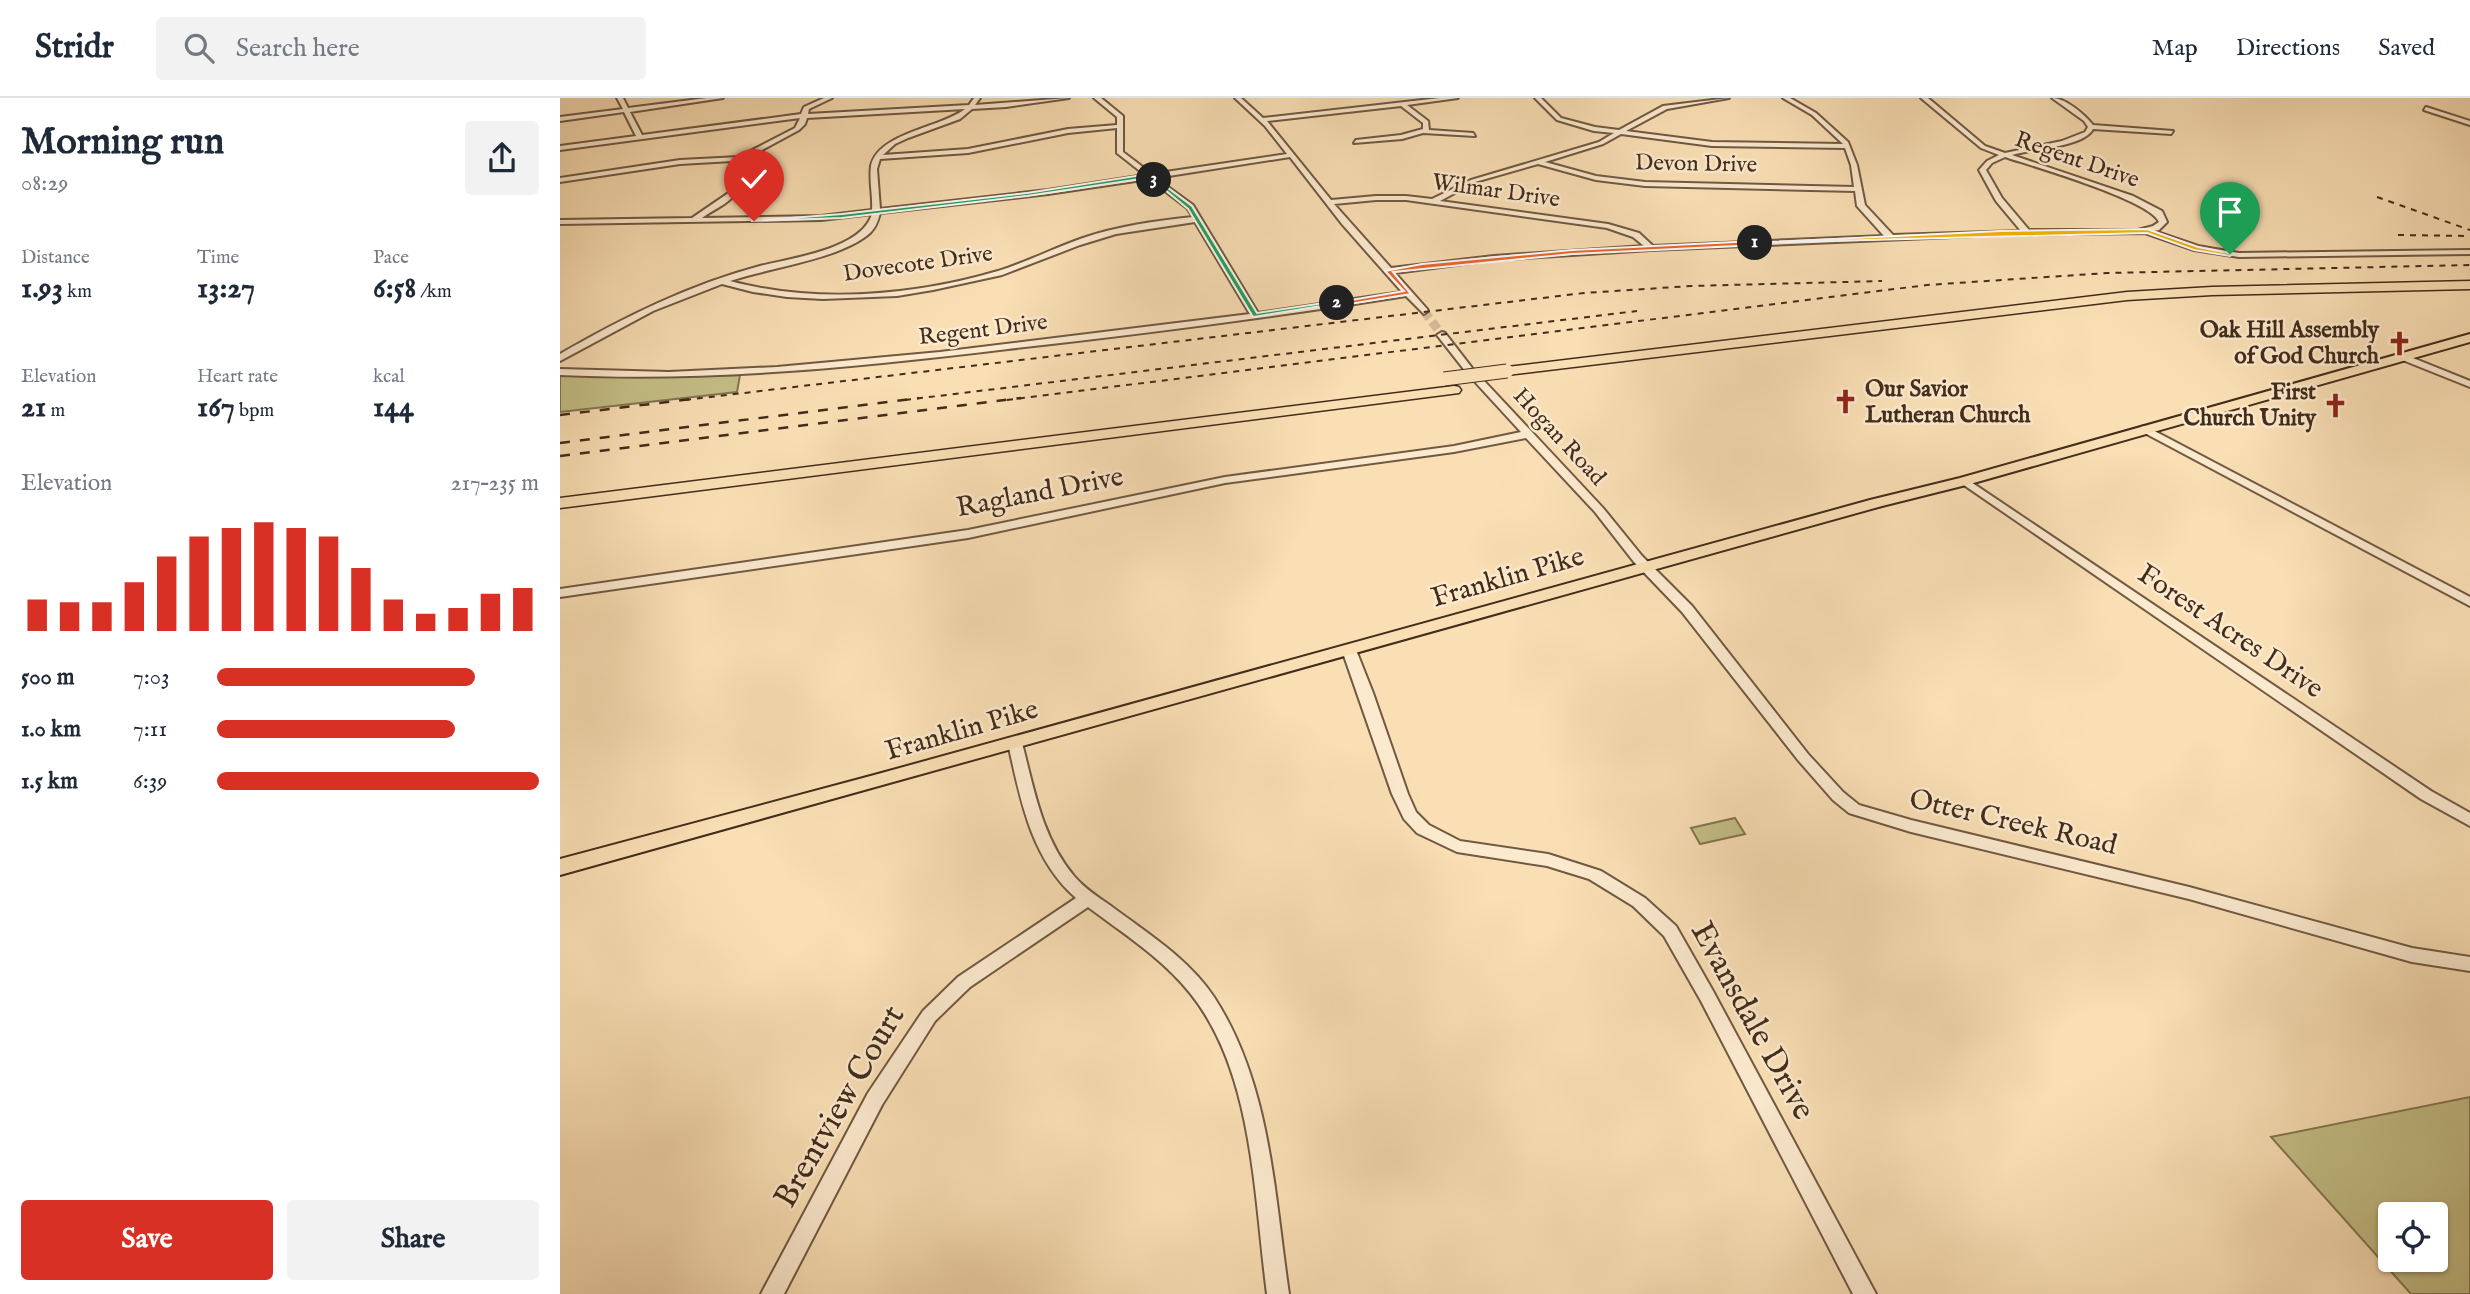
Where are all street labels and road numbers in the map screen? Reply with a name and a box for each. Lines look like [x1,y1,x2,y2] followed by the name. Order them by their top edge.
[2011,125,2143,195] street label: Regent Drive
[1635,148,1757,180] street label: Devon Drive
[1430,168,1562,214] street label: Wilmar Drive
[841,239,995,289] street label: Dovecote Drive
[917,308,1049,352] street label: Regent Drive
[1506,382,1612,493] street label: Hogan Road
[954,460,1127,526] street label: Ragland Drive
[1428,539,1589,616] street label: Franklin Pike
[2130,557,2330,707] street label: Forest Acres Drive
[882,692,1043,769] street label: Franklin Pike
[1906,782,2120,864] street label: Otter Creek Road
[1680,914,1824,1128] street label: Evansdale Drive
[765,998,915,1216] street label: Brentview Court

